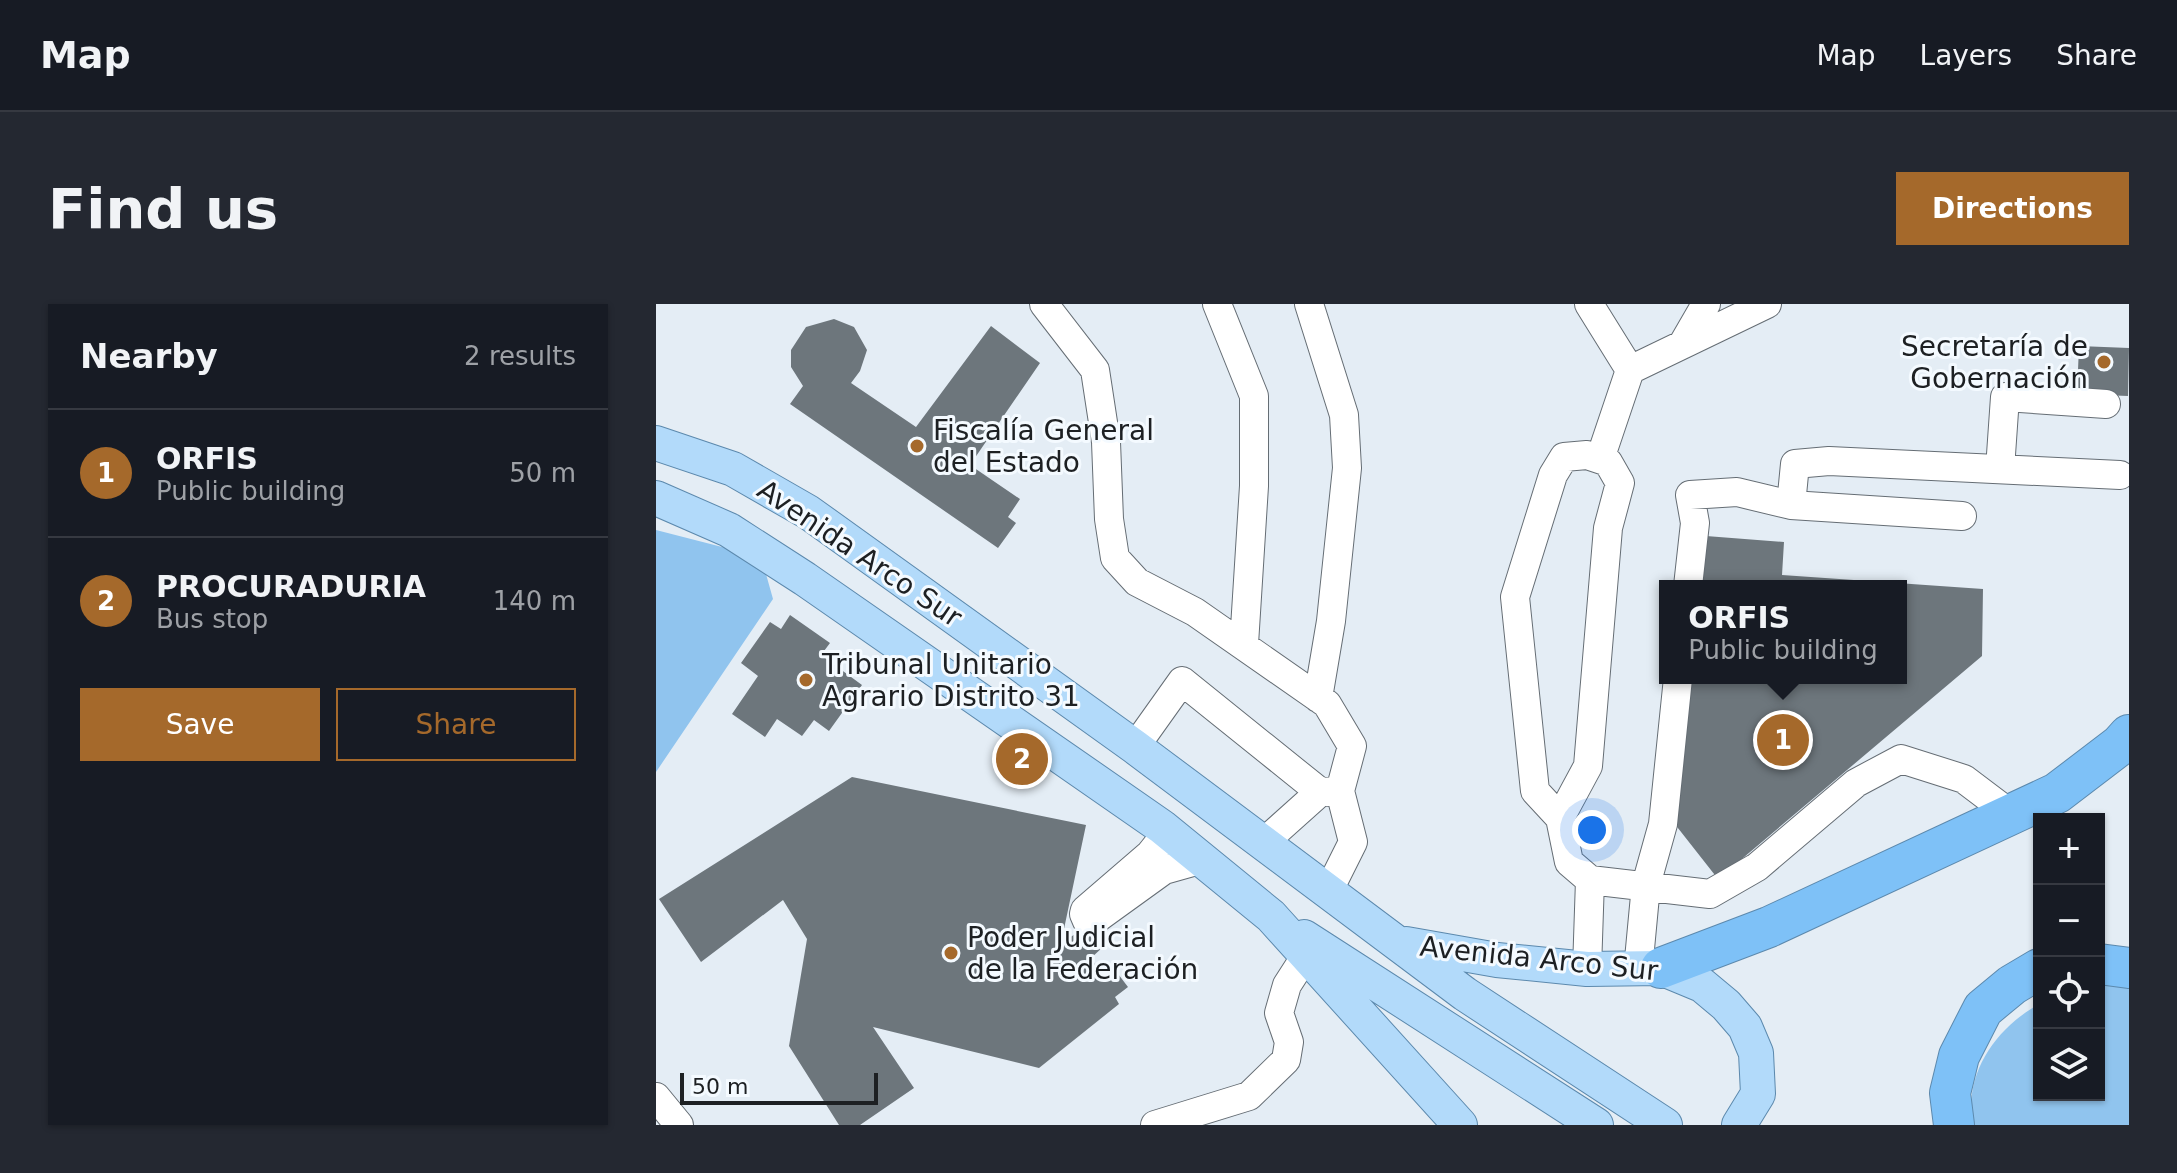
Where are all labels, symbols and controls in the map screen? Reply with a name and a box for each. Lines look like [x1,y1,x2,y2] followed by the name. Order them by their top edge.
[40,33,131,77] text: Map
[1816,39,1876,72] text: Map
[1920,39,2012,72] text: Layers
[2056,39,2137,72] text: Share
[1896,172,2129,245] button: Directions
[48,176,278,241] text: Find us
[1901,330,2088,395] place label: Secretaría de Gobernación
[80,336,218,376] text: Nearby
[464,341,576,371] text: 2 results
[2095,353,2113,371] marker: Secretaría de Gobernación
[933,414,1154,479] place label: Fiscalía General del Estado
[908,437,926,455] marker: Fiscalía General del Estado
[156,441,258,476] text: ORFIS
[97,458,115,488] text: 1
[509,458,576,488] text: 50 m
[751,473,968,634] street label: Avenida Arco Sur
[156,476,345,506] text: Public building
[156,569,426,604] text: PROCURADURIA
[1659,580,1907,684] popup
[97,586,115,616] text: 2
[493,586,576,616] text: 140 m
[1688,600,1790,635] text: ORFIS
[156,604,268,634] text: Bus stop
[1688,635,1878,665] text: Public building
[821,648,1080,713] place label: Tribunal Unitario Agrario Distrito 31
[797,671,815,689] marker: Tribunal Unitario Agrario Distrito 31
[80,688,320,761] button: Save
[336,688,576,761] button: Share
[1757,710,1809,770] pin: 1
[996,729,1048,789] pin: 2
[1572,810,1612,850] your location
[2033,813,2105,1101] map controls
[2033,813,2105,885] button: +
[2033,885,2105,957] button: −
[967,921,1198,986] place label: Poder Judicial de la Federación
[1418,930,1660,987] street label: Avenida Arco Sur
[942,944,960,962] marker: Poder Judicial de la Federación
[2033,957,2105,1029] button: locate
[2033,1029,2105,1101] button: layers
[680,1069,878,1105] scale bar
[692,1074,748,1099] text: 50 m

